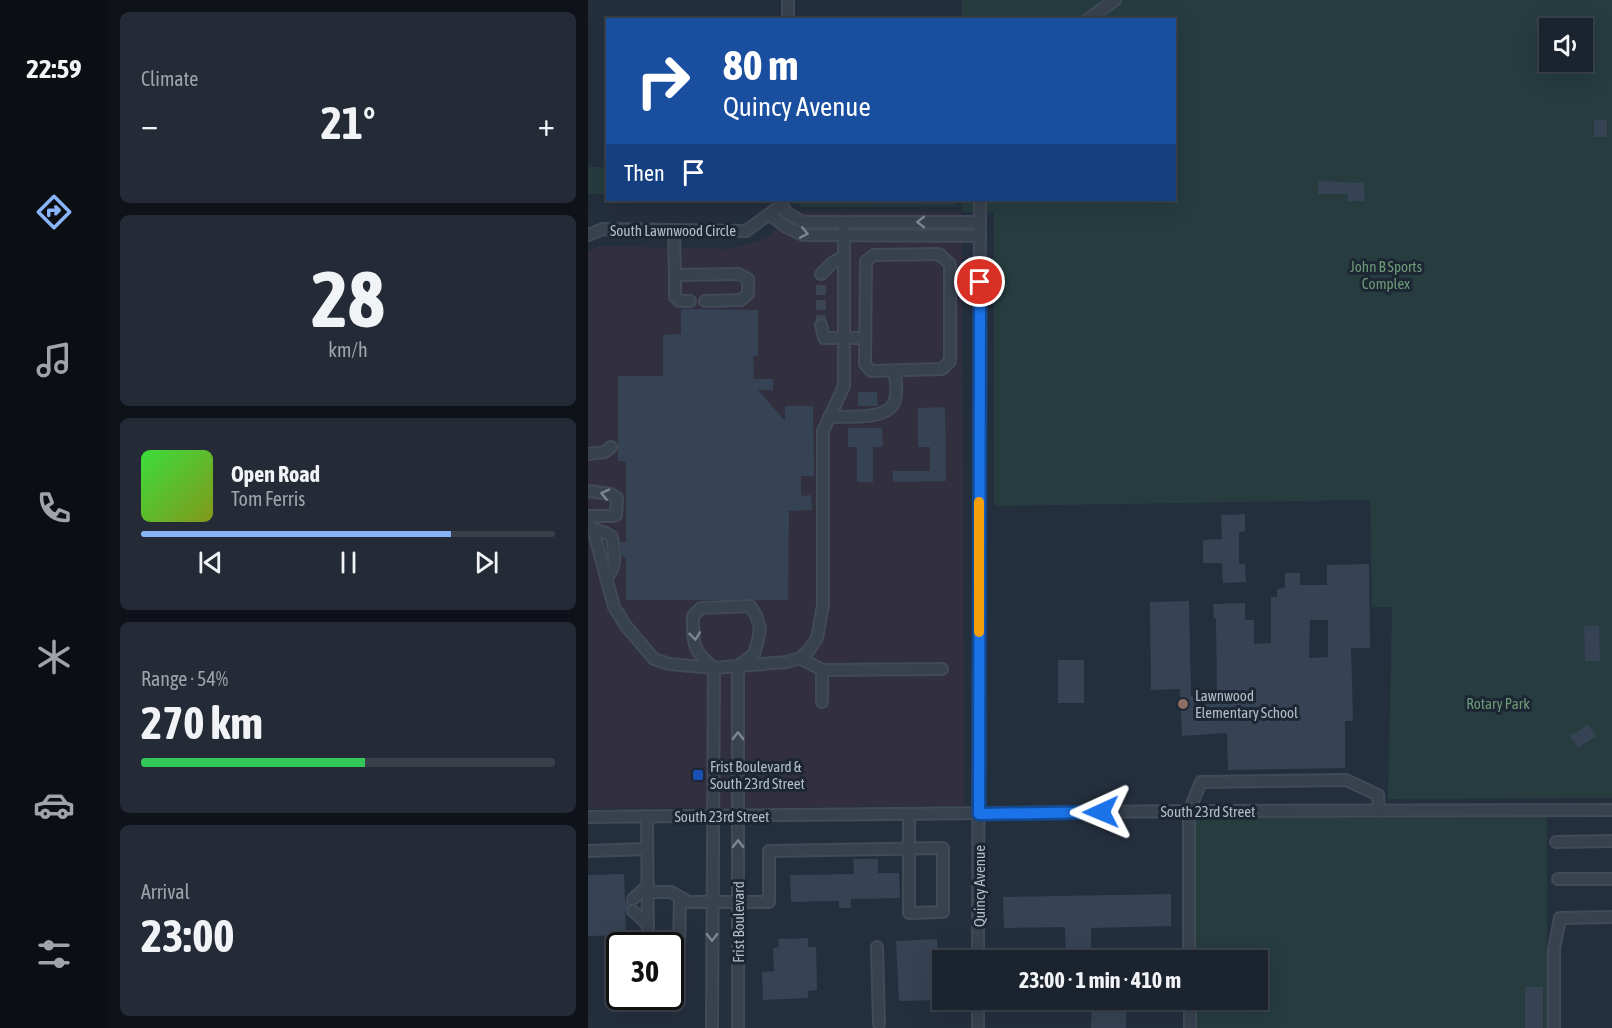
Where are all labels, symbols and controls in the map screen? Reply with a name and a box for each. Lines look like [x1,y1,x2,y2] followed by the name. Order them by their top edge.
[1539,18,1593,72] map controls
[1539,18,1593,72] button: sound
[723,41,798,89] text: 80 m
[624,42,702,120] icon: right
[26,53,82,84] text: 22:59
[141,67,198,90] text: Climate
[723,91,871,122] text: Quincy Avenue
[321,97,375,149] text: 21°
[141,105,158,143] text: −
[538,105,555,143] text: +
[677,156,710,189] icon: arrive
[624,160,665,186] text: Then
[33,191,75,233] icon: directions
[917,216,926,228] one-way arrow
[610,222,736,239] street label: South Lawnwood Circle
[799,226,809,239] one-way arrow
[311,254,385,344] text: 28
[954,256,1005,307] pin
[1350,258,1422,292] park label: John B Sports Complex
[963,265,996,298] icon: arrive
[328,338,368,361] text: km/h
[33,339,75,381] icon: music
[231,461,320,487] text: Open Road
[33,487,75,529] icon: phone
[231,487,305,510] text: Tom Ferris
[600,488,610,501] one-way arrow
[194,546,227,579] icon: previous
[332,546,365,579] icon: pause
[470,546,503,579] icon: next
[688,631,700,641] one-way arrow
[33,636,75,678] icon: climate
[141,667,228,690] text: Range · 54%
[1195,687,1298,721] place label: Lawnwood Elementary School
[1466,695,1530,712] park label: Rotary Park
[141,697,263,749] text: 270 km
[1176,697,1190,711] marker: Lawnwood Elementary School
[732,732,744,741] one-way arrow
[710,758,805,792] place label: Frist Boulevard & South 23rd Street
[691,768,705,782] marker: Frist Boulevard & South 23rd Street
[1069,780,1133,844] position arrow
[33,784,75,826] icon: car
[1161,803,1255,820] street label: South 23rd Street
[675,808,769,825] street label: South 23rd Street
[732,839,744,848] one-way arrow
[971,845,988,927] street label: Quincy Avenue
[141,880,190,903] text: Arrival
[730,881,747,963] street label: Frist Boulevard
[141,910,235,962] text: 23:00
[606,932,684,1010] speed limit sign: 30
[33,933,75,975] icon: filters
[706,933,719,942] one-way arrow
[1019,967,1181,993] text: 23:00 · 1 min · 410 m

